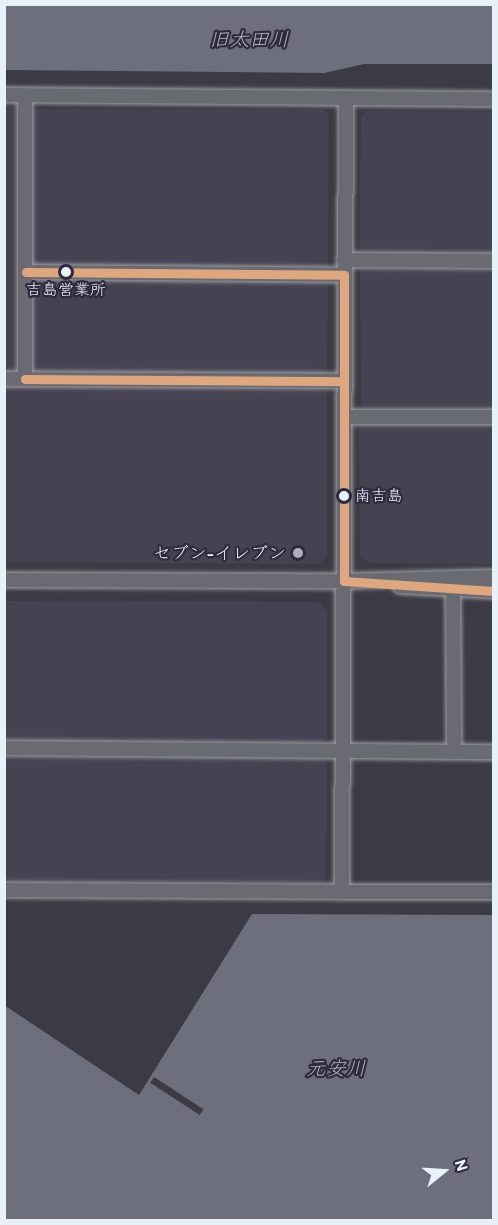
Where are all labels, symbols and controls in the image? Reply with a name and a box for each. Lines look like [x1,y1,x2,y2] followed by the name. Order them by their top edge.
[209,27,289,51] water label: 旧太田川
[60,266,72,278] marker: 吉島営業所
[26,280,106,300] place label: 吉島営業所
[355,486,403,506] place label: 南吉島
[338,490,350,502] marker: 南吉島
[153,542,286,564] place label: セブン-イレブン
[291,546,305,560] marker: セブン-イレブン
[306,1056,366,1080] water label: 元安川
[414,1141,474,1201] north arrow
[451,1157,472,1173] text: N

